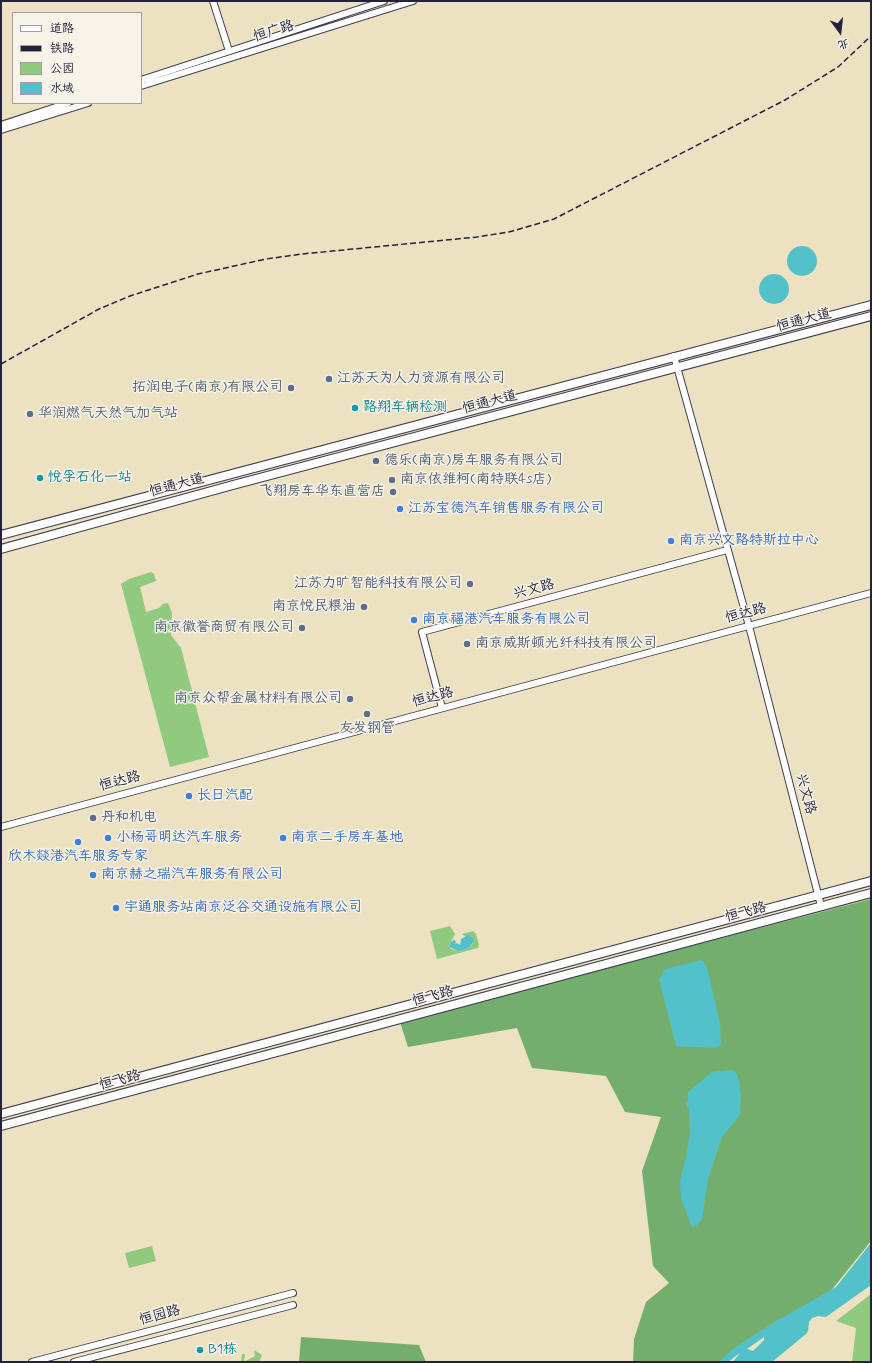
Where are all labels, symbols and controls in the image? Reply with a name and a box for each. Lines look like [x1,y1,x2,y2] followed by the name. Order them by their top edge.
[12,12,142,104] legend
[820,12,860,52] north arrow
[251,18,297,46] street label: 恒广路
[50,21,74,37] text: 道路
[836,35,850,52] text: 北
[50,41,74,57] text: 铁路
[50,61,74,77] text: 公园
[50,81,74,97] text: 水域
[775,306,833,336] street label: 恒通大道
[337,371,505,387] place label: 江苏天为人力资源有限公司
[324,374,334,384] marker: 江苏天为人力资源有限公司
[132,380,283,396] place label: 拓润电子(南京)有限公司
[286,383,296,393] marker: 拓润电子(南京)有限公司
[461,388,519,418] street label: 恒通大道
[363,400,447,416] place label: 路翔车辆检测
[350,403,360,413] marker: 路翔车辆检测
[38,406,178,422] place label: 华润燃气天然气加气站
[25,409,35,419] marker: 华润燃气天然气加气站
[384,453,563,469] place label: 德乐(南京)房车服务有限公司
[371,456,381,466] marker: 德乐(南京)房车服务有限公司
[48,470,132,486] place label: 悦孚石化一站
[148,471,206,501] street label: 恒通大道
[400,472,551,488] place label: 南京依维柯(南特联4s店)
[35,473,45,483] marker: 悦孚石化一站
[387,475,397,485] marker: 南京依维柯(南特联4s店)
[259,484,385,500] place label: 飞翔房车华东直营店
[388,487,398,497] marker: 飞翔房车华东直营店
[408,501,604,517] place label: 江苏宝德汽车销售服务有限公司
[395,504,405,514] marker: 江苏宝德汽车销售服务有限公司
[679,533,819,549] place label: 南京兴文路特斯拉中心
[666,536,676,546] marker: 南京兴文路特斯拉中心
[294,576,462,592] place label: 江苏力旷智能科技有限公司
[512,576,556,604] street label: 兴文路
[465,579,475,589] marker: 江苏力旷智能科技有限公司
[272,599,356,615] place label: 南京悦民粮油
[724,600,768,628] street label: 恒达路
[359,602,369,612] marker: 南京悦民粮油
[422,612,590,628] place label: 南京福港汽车服务有限公司
[409,615,419,625] marker: 南京福港汽车服务有限公司
[154,620,294,636] place label: 南京徽誉商贸有限公司
[297,623,307,633] marker: 南京徽誉商贸有限公司
[475,636,657,652] place label: 南京威斯顿光纤科技有限公司
[462,639,472,649] marker: 南京威斯顿光纤科技有限公司
[411,684,455,712] street label: 恒达路
[174,691,342,707] place label: 南京众帮金属材料有限公司
[345,694,355,704] marker: 南京众帮金属材料有限公司
[362,709,372,719] marker: 友发钢管
[339,721,395,737] place label: 友发钢管
[98,768,142,796] street label: 恒达路
[791,772,819,816] street label: 兴文路
[197,788,253,804] place label: 长日汽配
[184,791,194,801] marker: 长日汽配
[101,810,157,826] place label: 丹和机电
[88,813,98,823] marker: 丹和机电
[116,830,242,846] place label: 小杨哥明达汽车服务
[291,830,403,846] place label: 南京二手房车基地
[103,833,113,843] marker: 小杨哥明达汽车服务
[278,833,288,843] marker: 南京二手房车基地
[73,837,83,847] marker: 欣木燚港汽车服务专家
[8,849,148,865] place label: 欣木燚港汽车服务专家
[101,867,283,883] place label: 南京赫之瑞汽车服务有限公司
[88,870,98,880] marker: 南京赫之瑞汽车服务有限公司
[724,899,768,927] street label: 恒飞路
[124,900,362,916] place label: 宇通服务站南京泛谷交通设施有限公司
[111,903,121,913] marker: 宇通服务站南京泛谷交通设施有限公司
[411,983,455,1011] street label: 恒飞路
[98,1067,142,1095] street label: 恒飞路
[138,1302,182,1330] street label: 恒园路
[208,1342,237,1358] place label: B1栋
[195,1345,205,1355] marker: B1栋

